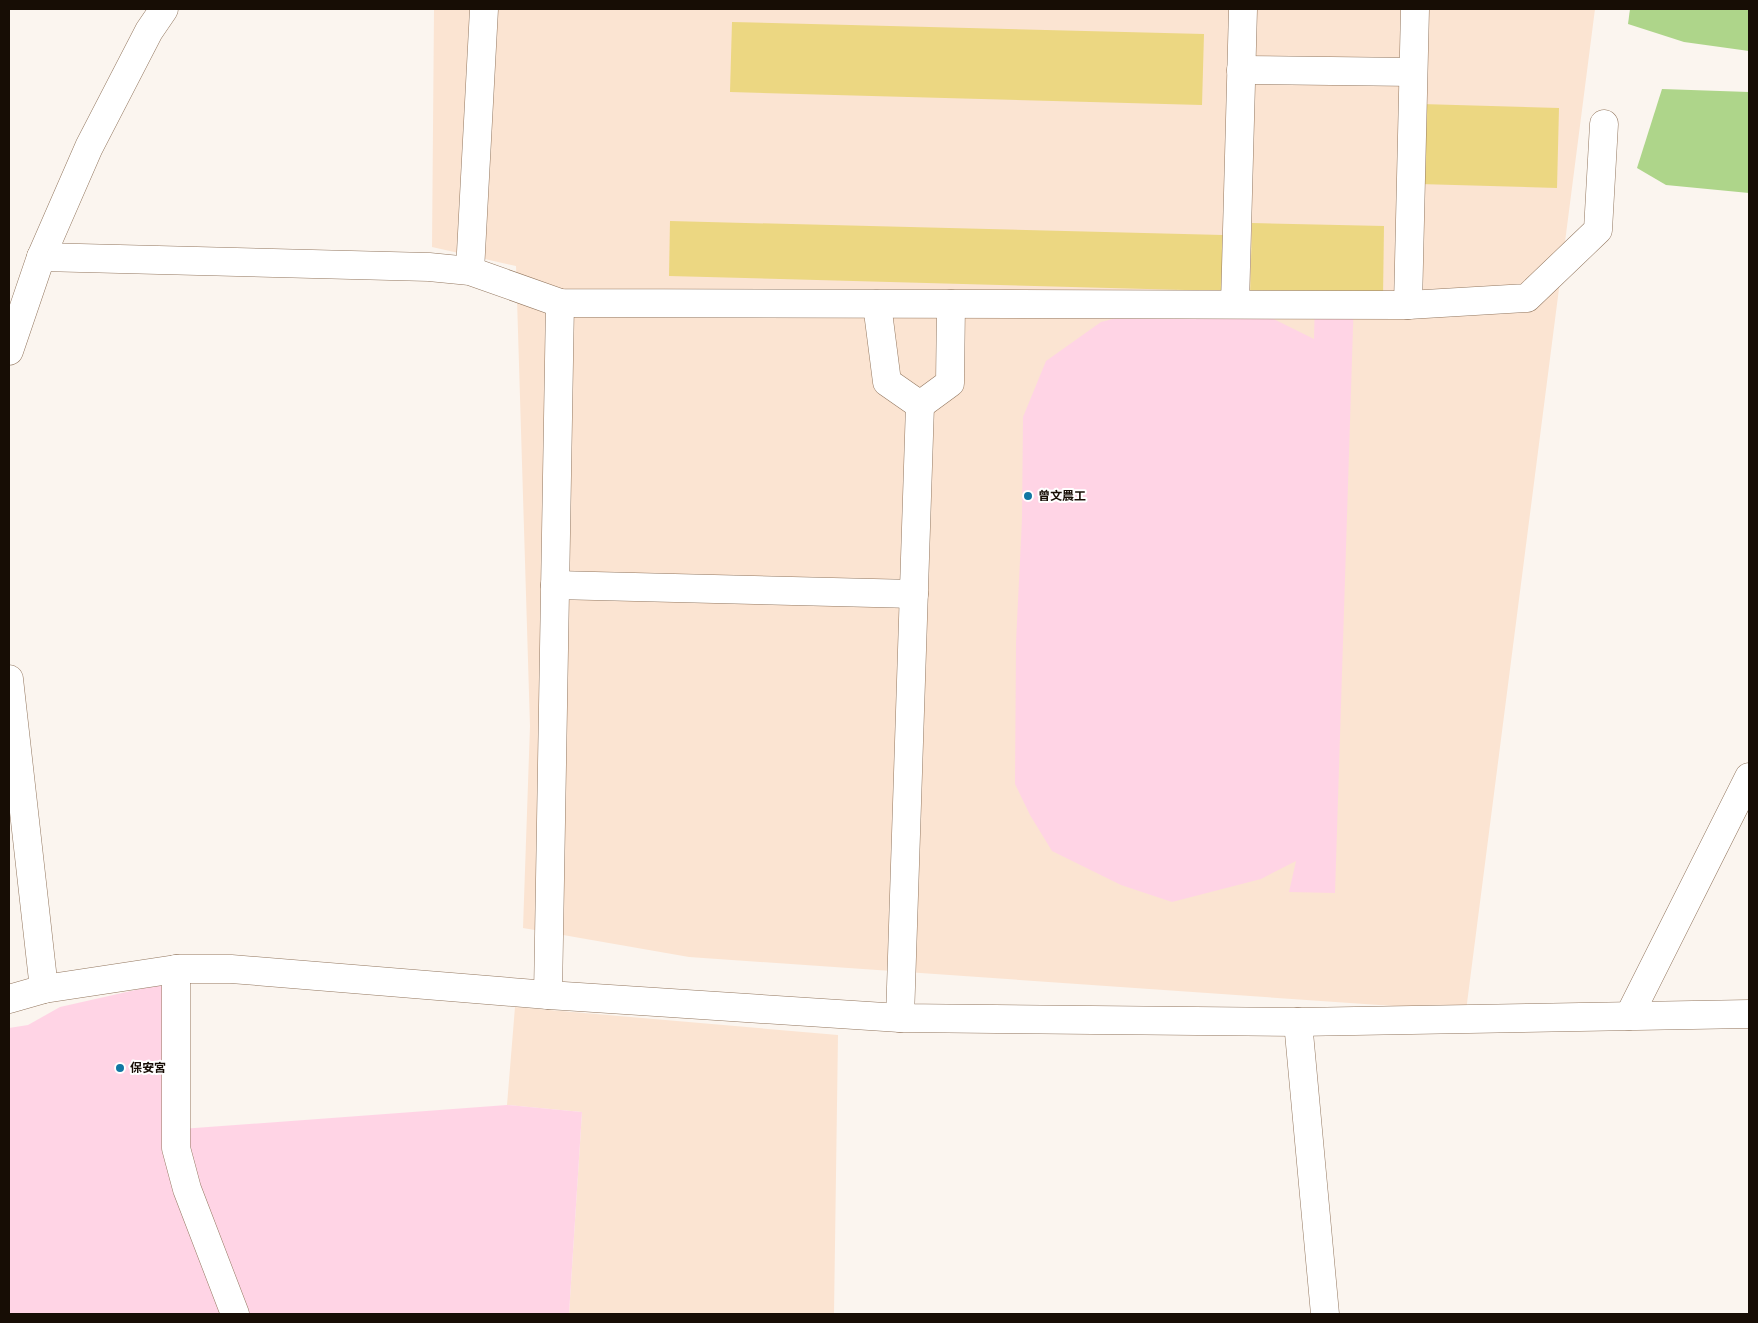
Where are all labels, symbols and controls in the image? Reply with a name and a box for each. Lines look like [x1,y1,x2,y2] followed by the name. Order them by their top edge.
[1038,489,1086,503] place label: 曾文農工
[1022,490,1034,502] marker: 曾文農工
[130,1061,166,1075] place label: 保安宮
[114,1062,126,1074] marker: 保安宮

